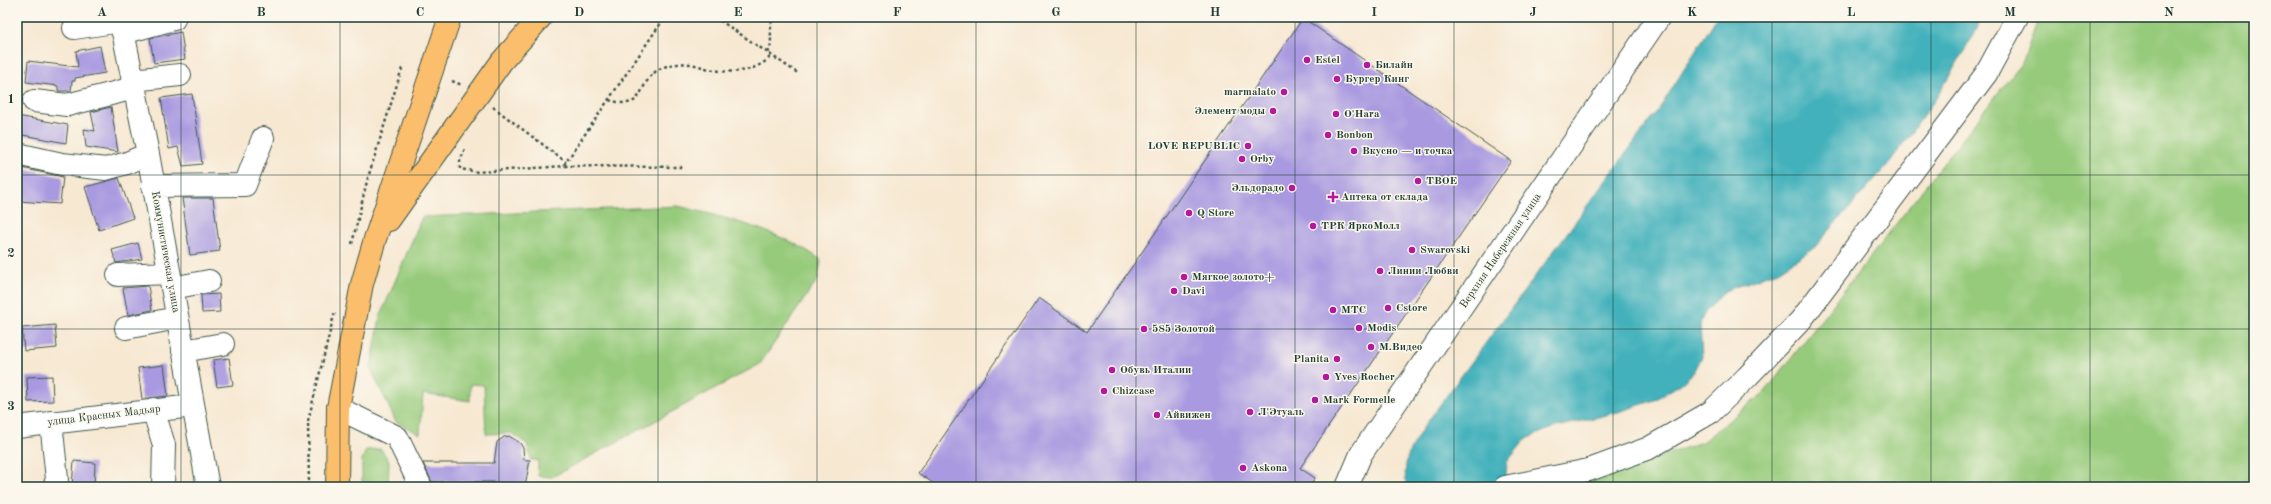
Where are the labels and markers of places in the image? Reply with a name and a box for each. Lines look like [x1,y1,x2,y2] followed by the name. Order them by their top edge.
[1302,55,1312,65] marker: Estel
[1315,55,1341,66] place label: Estel
[1362,60,1372,70] marker: Билайн
[1375,60,1413,71] place label: Билайн
[1332,74,1342,84] marker: Бургер Кинг
[1345,74,1409,85] place label: Бургер Кинг
[1224,87,1276,98] place label: marmalato
[1279,87,1289,97] marker: marmalato
[1194,106,1265,117] place label: Элемент моды
[1268,106,1278,116] marker: Элемент моды
[1331,109,1341,119] marker: O'Hara
[1344,109,1380,120] place label: O'Hara
[1323,130,1333,140] marker: Bonbon
[1336,130,1373,141] place label: Bonbon
[1148,141,1240,152] place label: LOVE REPUBLIC
[1243,141,1253,151] marker: LOVE REPUBLIC
[1349,146,1359,156] marker: Вкусно — и точка
[1362,146,1453,157] place label: Вкусно — и точка
[1237,154,1247,164] marker: Orby
[1250,154,1274,165] place label: Orby
[1413,176,1423,186] marker: ТВОЕ
[1426,176,1458,187] place label: ТВОЕ
[1232,183,1284,194] place label: Эльдорадо
[1287,183,1297,193] marker: Эльдорадо
[1328,192,1338,202] marker: Аптека от склада
[1341,192,1428,203] place label: Аптека от склада
[1184,208,1194,218] marker: Q Store
[1197,208,1234,219] place label: Q Store
[1308,221,1318,231] marker: ТРК ЯркоМолл
[1321,221,1400,232] place label: ТРК ЯркоМолл
[1407,245,1417,255] marker: Swarovski
[1420,245,1470,256] place label: Swarovski
[1375,266,1385,276] marker: Линии Любви
[1388,266,1459,277] place label: Линии Любви
[1179,272,1189,282] marker: Мягкое золото+
[1192,272,1275,283] place label: Мягкое золото+
[1169,286,1179,296] marker: Davi
[1182,286,1205,297] place label: Davi
[1383,303,1393,313] marker: Cstore
[1396,303,1428,314] place label: Cstore
[1328,305,1338,315] marker: МТС
[1341,305,1366,316] place label: МТС
[1354,323,1364,333] marker: Modis
[1367,323,1397,334] place label: Modis
[1139,324,1149,334] marker: 585 Золотой
[1152,324,1215,335] place label: 585 Золотой
[1366,342,1376,352] marker: М.Видео
[1379,342,1423,353] place label: М.Видео
[1293,354,1329,365] place label: Planita
[1332,354,1342,364] marker: Planita
[1107,365,1117,375] marker: Обувь Италии
[1120,365,1191,376] place label: Обувь Италии
[1321,372,1331,382] marker: Yves Rocher
[1334,372,1395,383] place label: Yves Rocher
[1099,386,1109,396] marker: Chizcase
[1112,386,1154,397] place label: Chizcase
[1310,395,1320,405] marker: Mark Formelle
[1323,395,1396,406] place label: Mark Formelle
[1245,407,1255,417] marker: Л'Этуаль
[1258,407,1304,418] place label: Л'Этуаль
[1152,410,1162,420] marker: Айвижен
[1165,410,1211,421] place label: Айвижен
[1238,463,1248,473] marker: Askona
[1251,463,1288,474] place label: Askona

